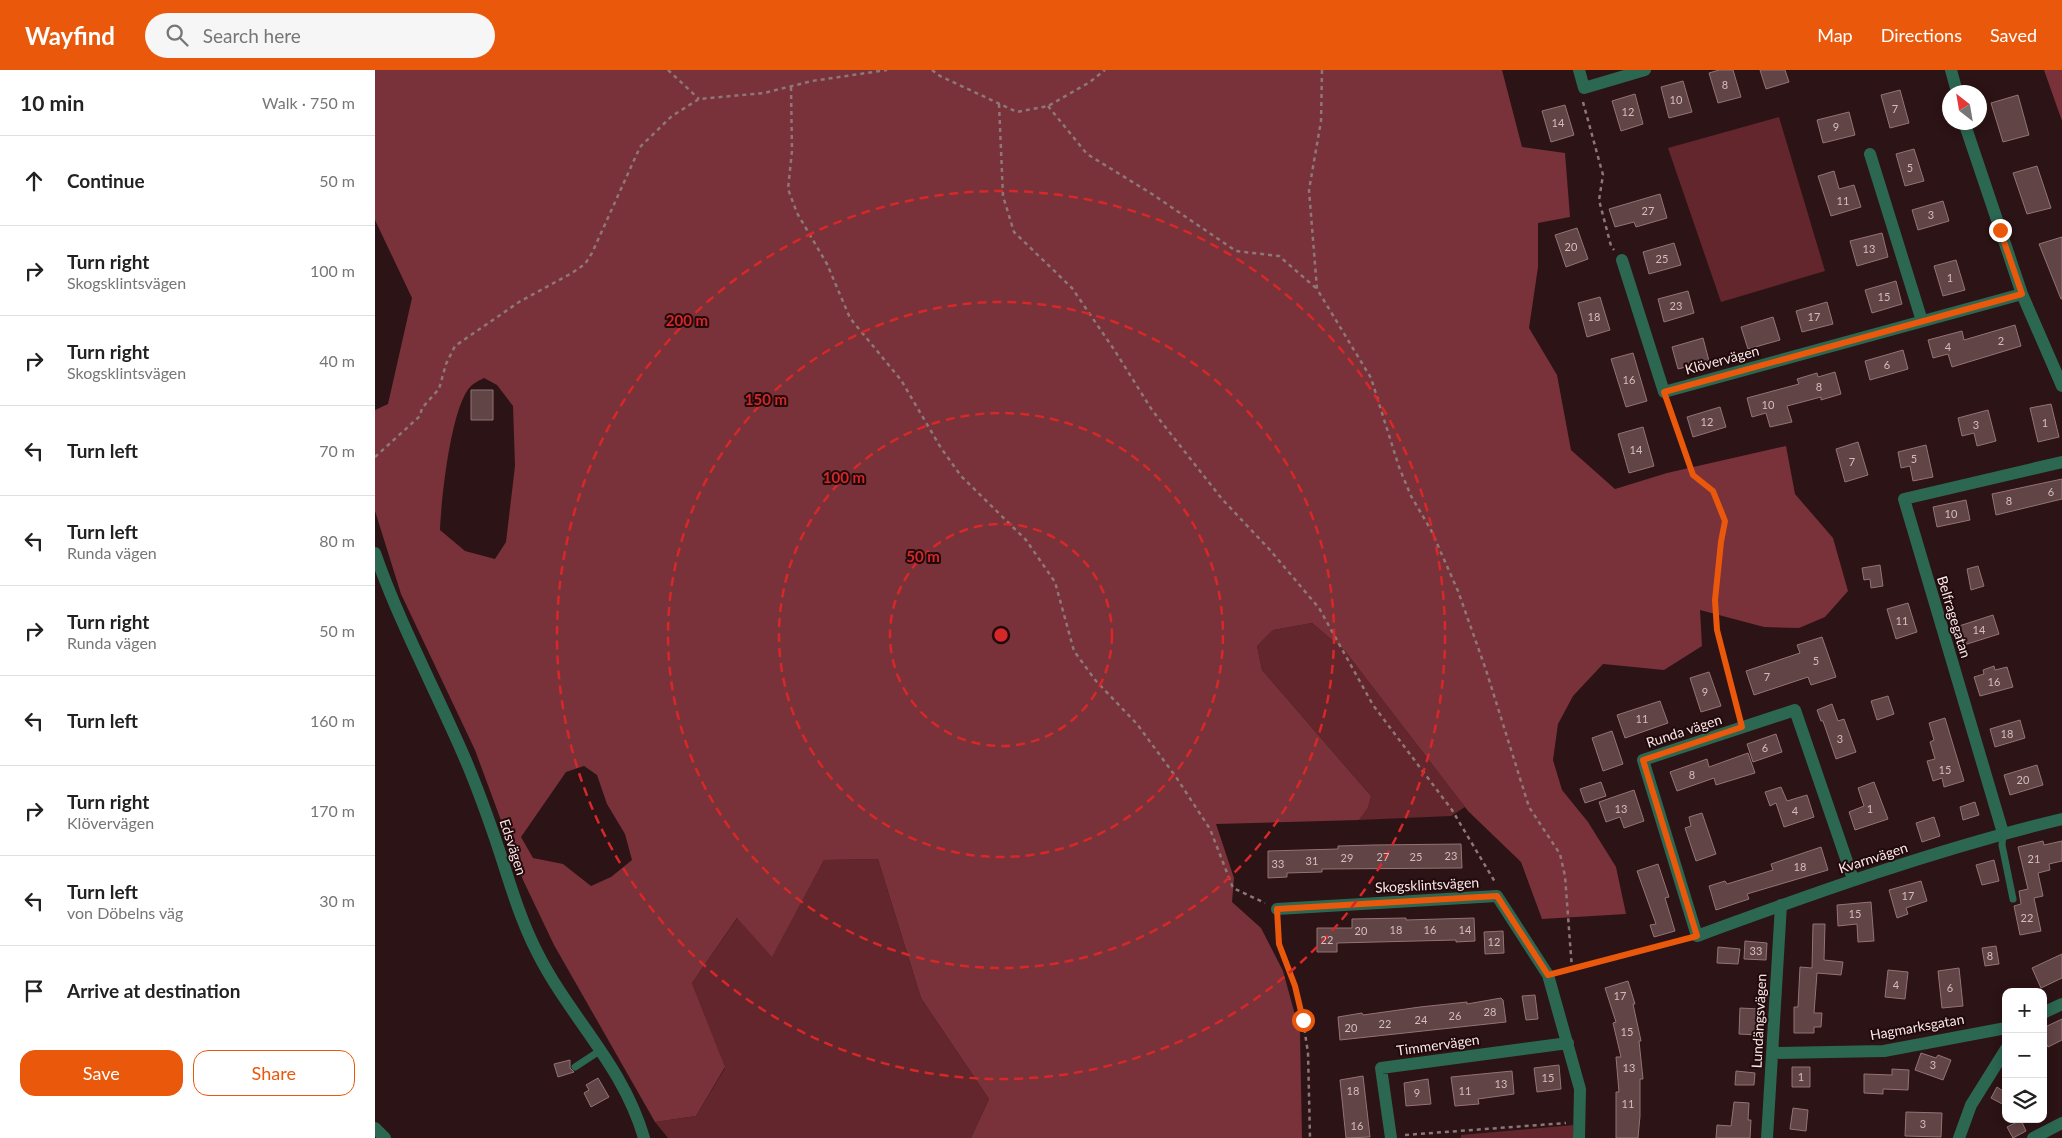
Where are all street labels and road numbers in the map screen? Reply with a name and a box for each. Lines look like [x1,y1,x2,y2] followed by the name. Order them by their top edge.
[1683,341,1761,378] street label: Klövervägen
[1934,574,1975,660] street label: Belfragegatan
[1644,710,1724,751] street label: Runda vägen
[496,817,531,877] street label: Edsvägen
[1836,838,1910,877] street label: Kvarnvägen
[1374,873,1480,896] street label: Skogsklintsvägen
[1748,973,1769,1069] street label: Lundängsvägen
[1868,1010,1965,1043] street label: Hagmarksgatan
[1395,1030,1480,1059] street label: Timmervägen

